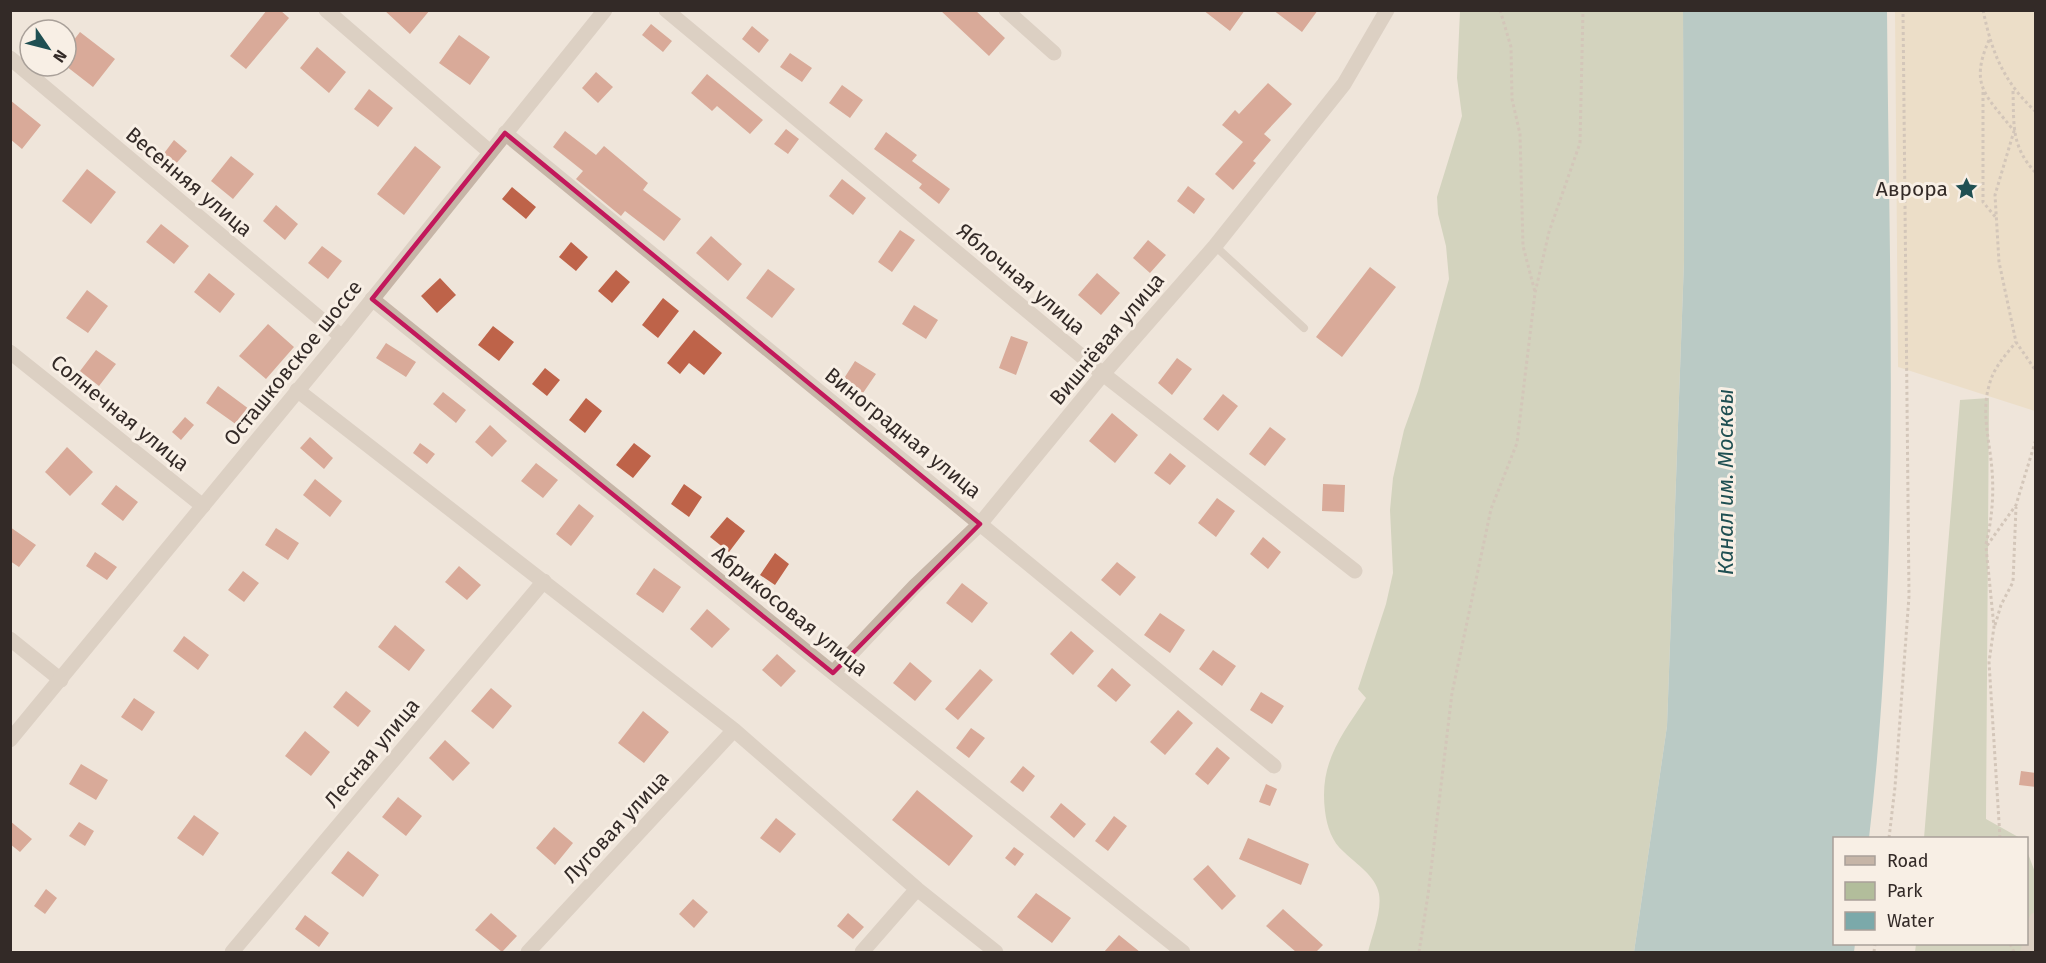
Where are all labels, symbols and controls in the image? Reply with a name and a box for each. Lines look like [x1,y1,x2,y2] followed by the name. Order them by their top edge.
[18,18,78,78] north arrow
[49,47,71,66] text: N
[120,121,258,243] street label: Весенняя улица
[1876,176,1948,202] place label: Аврора
[1953,176,1979,202] place icon: Аврора
[951,218,1091,340] street label: Яблочная улица
[1044,268,1170,410] street label: Вишнёвая улица
[218,275,368,451] street label: Осташковское шоссе
[46,349,194,477] street label: Солнечная улица
[819,362,987,504] street label: Виноградная улица
[1712,389,1739,575] water label: Канал им. Москвы
[707,540,873,682] street label: Абрикосовая улица
[319,693,425,813] street label: Лесная улица
[558,766,674,888] street label: Луговая улица
[1833,837,2028,945] legend
[1887,850,1929,872] text: Road
[1887,880,1923,902] text: Park
[1887,910,1934,932] text: Water

